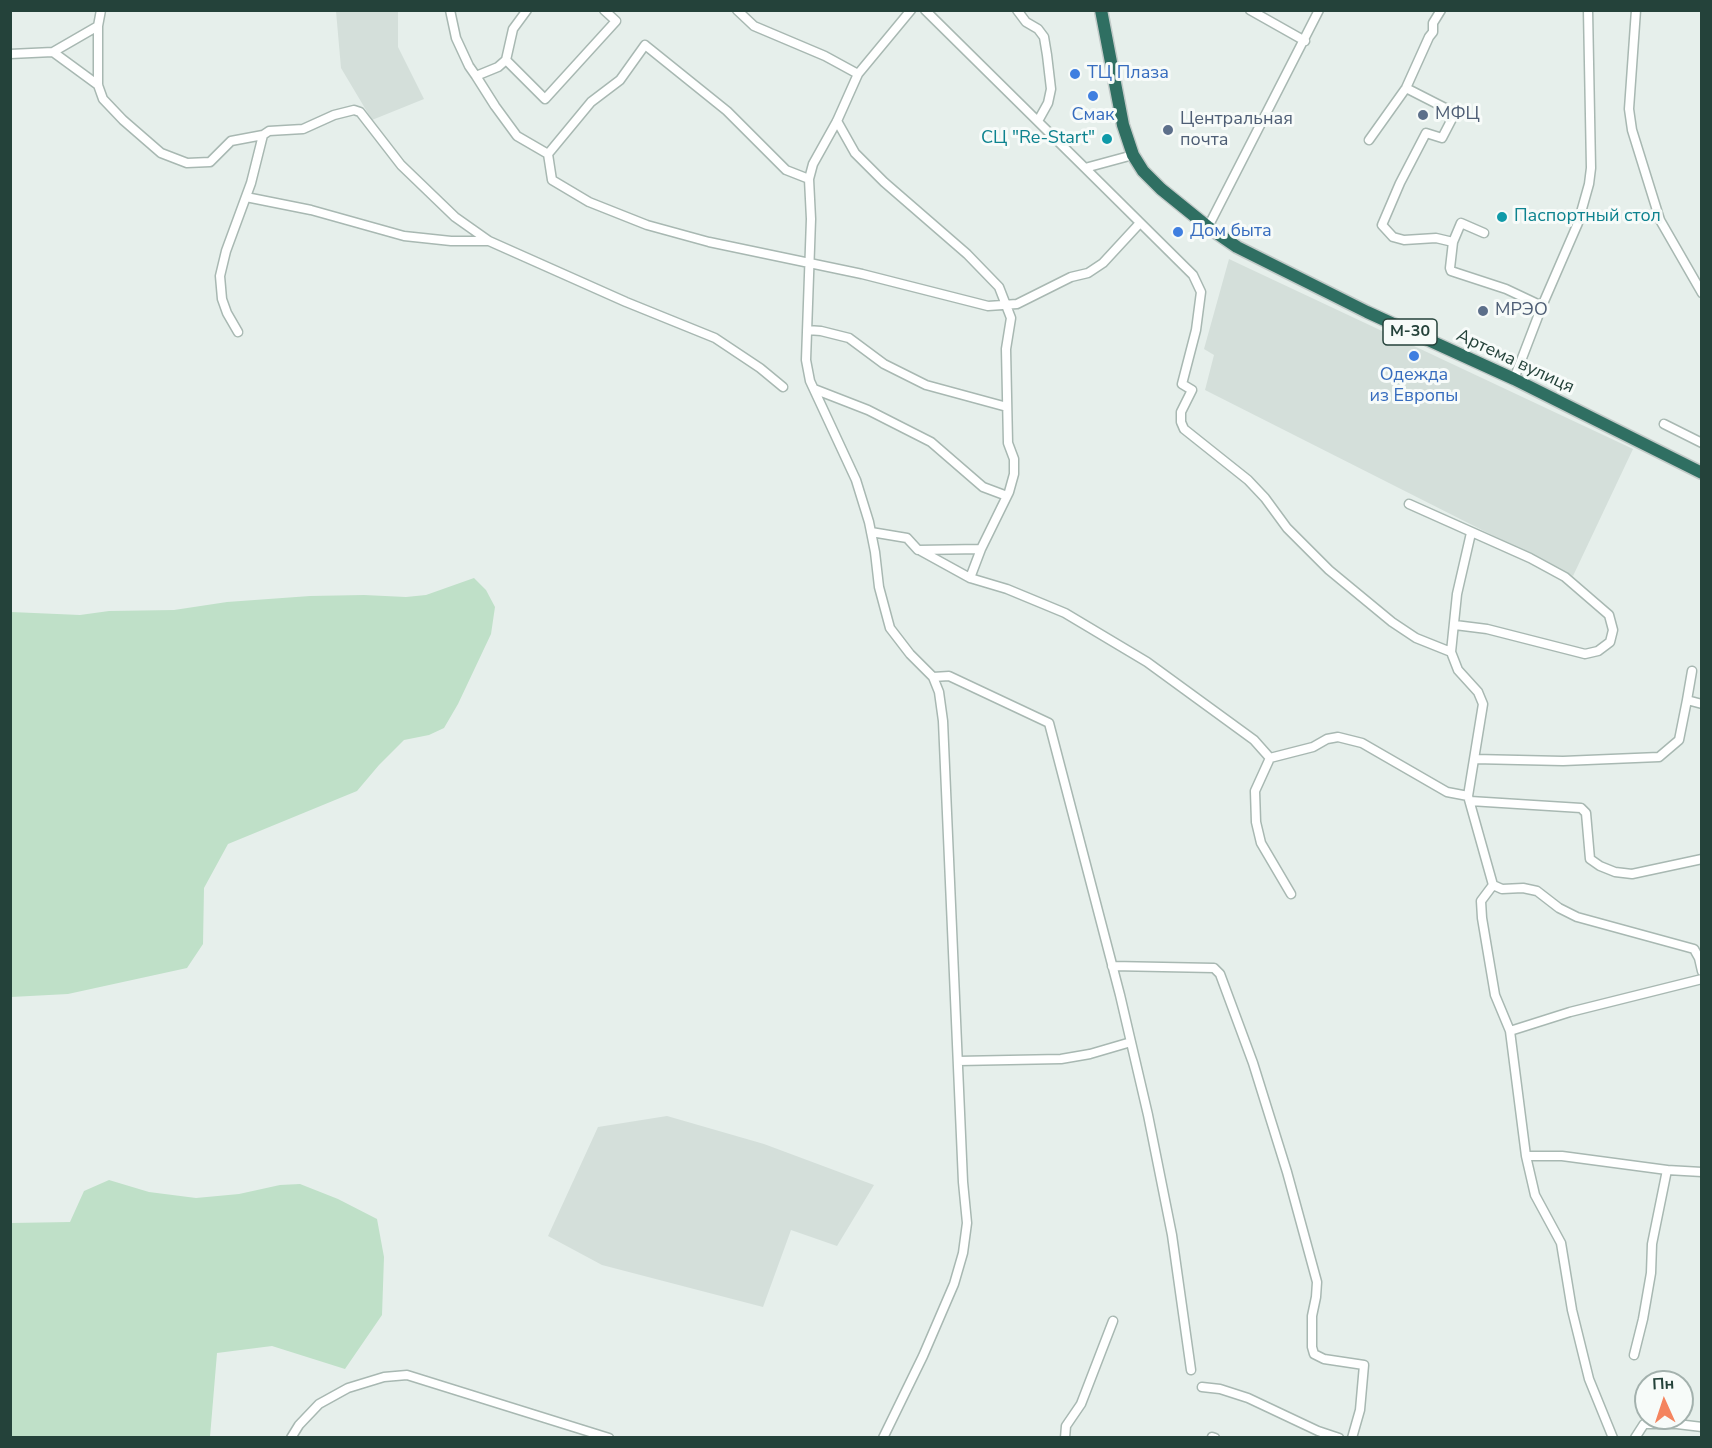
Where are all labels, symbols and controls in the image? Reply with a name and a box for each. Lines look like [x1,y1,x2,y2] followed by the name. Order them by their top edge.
[1087,63,1169,85] place label: ТЦ Плаза
[1068,67,1082,81] marker: ТЦ Плаза
[1086,89,1100,103] marker: Смак
[1435,104,1480,126] place label: МФЦ
[1071,105,1115,127] place label: Смак
[1416,108,1430,122] marker: МФЦ
[1180,109,1293,152] place label: Центральная почта
[1161,123,1175,137] marker: Центральная почта
[981,128,1095,150] place label: СЦ "Re-Start"
[1100,132,1114,146] marker: СЦ "Re-Start"
[1514,206,1661,228] place label: Паспортный стол
[1495,210,1509,224] marker: Паспортный стол
[1190,221,1272,243] place label: Дом быта
[1171,225,1185,239] marker: Дом быта
[1495,300,1548,322] place label: МРЭО
[1476,304,1490,318] marker: МРЭО
[1383,319,1437,345] road number: М-30
[1453,325,1577,399] street label: Артема вулиця
[1407,349,1421,363] marker: Одежда из Европы
[1370,365,1458,407] place label: Одежда из Европы
[1634,1370,1694,1430] north arrow
[1652,1372,1675,1396] text: Пн

